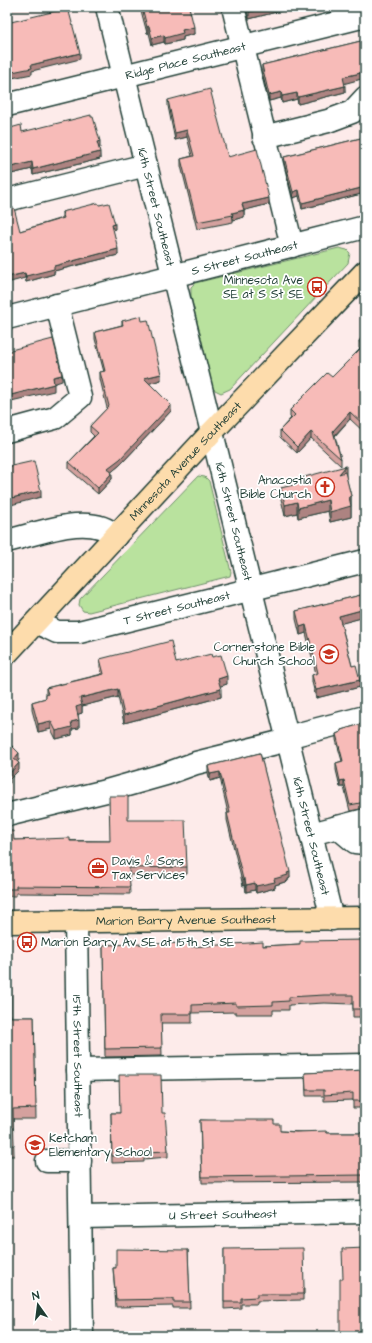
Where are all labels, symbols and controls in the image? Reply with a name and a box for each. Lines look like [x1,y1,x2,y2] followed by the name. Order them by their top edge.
[124,38,248,84] street label: Ridge Place Southeast
[133,146,179,268] street label: 16th Street Southeast
[190,236,300,280] street label: S Street Southeast
[223,272,304,303] place label: Minnesota Ave SE at S St SE
[306,276,328,298] bus stop icon: Minnesota Ave SE at S St SE
[126,398,246,525] street label: Minnesota Avenue Southeast
[211,461,256,583] street label: 16th Street Southeast
[240,472,311,503] place label: Anacostia Bible Church
[314,476,336,498] church icon: Anacostia Bible Church
[122,587,232,630] street label: T Street Southeast
[214,639,316,670] place label: Cornerstone Bible Church School
[318,643,340,665] school or university icon: Cornerstone Bible Church School
[288,775,334,897] street label: 16th Street Southeast
[112,853,185,884] place label: Davis & Sons Tax Services
[87,857,109,879] office icon: Davis & Sons Tax Services
[96,911,276,930] street label: Marion Barry Avenue Southeast
[16,931,38,953] bus stop icon: Marion Barry Av SE at 15th St SE
[41,934,234,952] place label: Marion Barry Av SE at 15th St SE
[68,995,87,1117] street label: 15th Street Southeast
[49,1130,152,1162] place label: Ketcham Elementary School
[24,1134,46,1156] school or university icon: Ketcham Elementary School
[169,1206,277,1224] street label: U Street Southeast
[18,1285,58,1325] north arrow
[31,1288,41,1304] text: N

